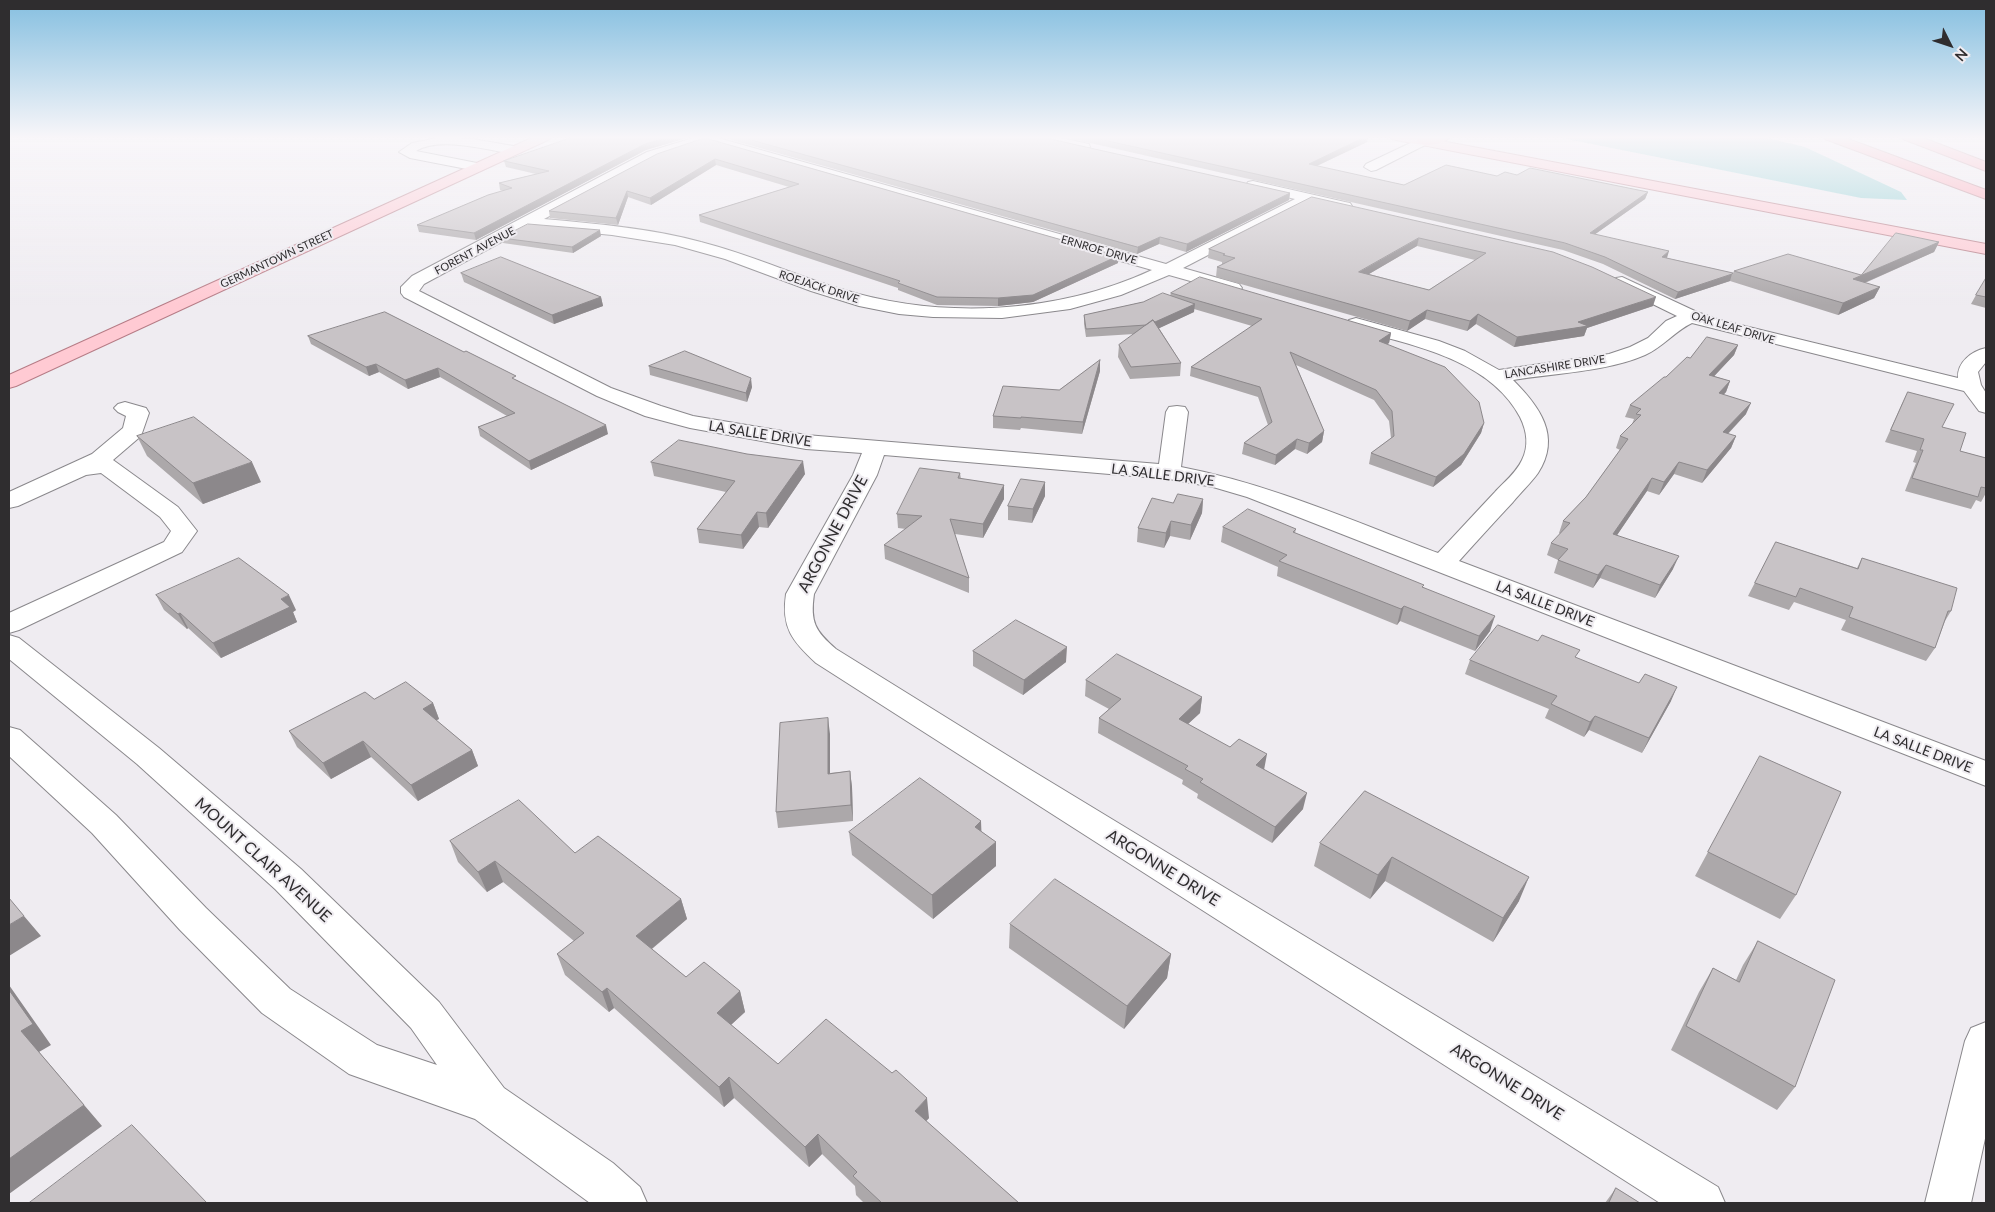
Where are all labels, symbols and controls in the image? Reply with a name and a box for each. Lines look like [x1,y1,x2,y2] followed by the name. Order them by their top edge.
[1925,20,1975,70] north arrow
[1952,46,1972,65] text: N
[432,224,518,278] street label: FORENT AVENUE
[218,227,336,291] street label: GERMANTOWN STREET
[1059,233,1139,267] street label: ERNROE DRIVE
[777,268,861,306] street label: ROEJACK DRIVE
[1690,309,1776,347] street label: OAK LEAF DRIVE
[1504,353,1606,381] street label: LANCASHIRE DRIVE
[707,418,813,450] street label: LA SALLE DRIVE
[1110,460,1216,490] street label: LA SALLE DRIVE
[794,472,872,596] street label: ARGONNE DRIVE
[1493,578,1597,630] street label: LA SALLE DRIVE
[1871,724,1975,776] street label: LA SALLE DRIVE
[191,794,335,926] street label: MOUNT CLAIR AVENUE
[1103,825,1223,911] street label: ARGONNE DRIVE
[1447,1039,1567,1125] street label: ARGONNE DRIVE

